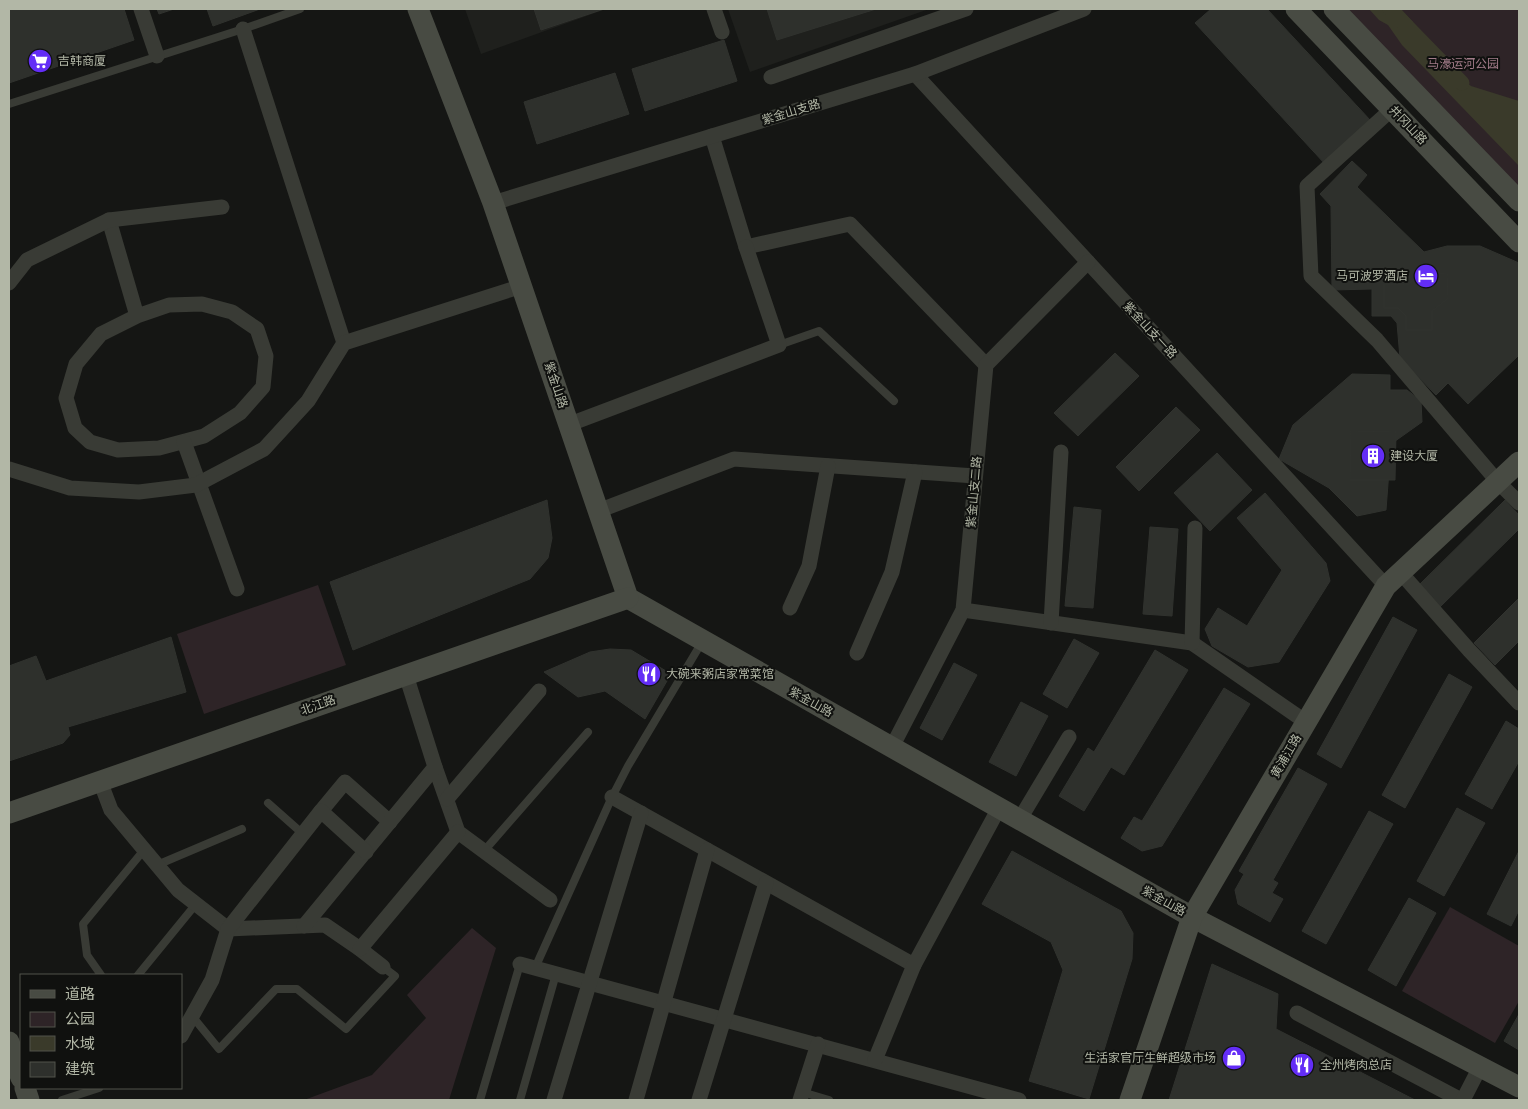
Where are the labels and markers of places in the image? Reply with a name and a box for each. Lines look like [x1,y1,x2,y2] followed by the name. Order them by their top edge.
[27,48,53,74] supermarket icon: 吉韩商厦
[58,54,106,68] place label: 吉韩商厦
[1413,263,1439,289] hotel icon: 马可波罗酒店
[1336,269,1408,283] place label: 马可波罗酒店
[1360,443,1386,469] building icon: 建设大厦
[1390,449,1438,463] place label: 建设大厦
[636,661,662,687] restaurant icon: 大碗来粥店家常菜馆
[666,667,774,681] place label: 大碗来粥店家常菜馆
[1221,1045,1247,1071] shop icon: 生活家官厅生鲜超级市场
[1084,1051,1216,1065] place label: 生活家官厅生鲜超级市场
[1289,1052,1315,1078] restaurant icon: 全州烤肉总店
[1320,1058,1392,1072] place label: 全州烤肉总店

